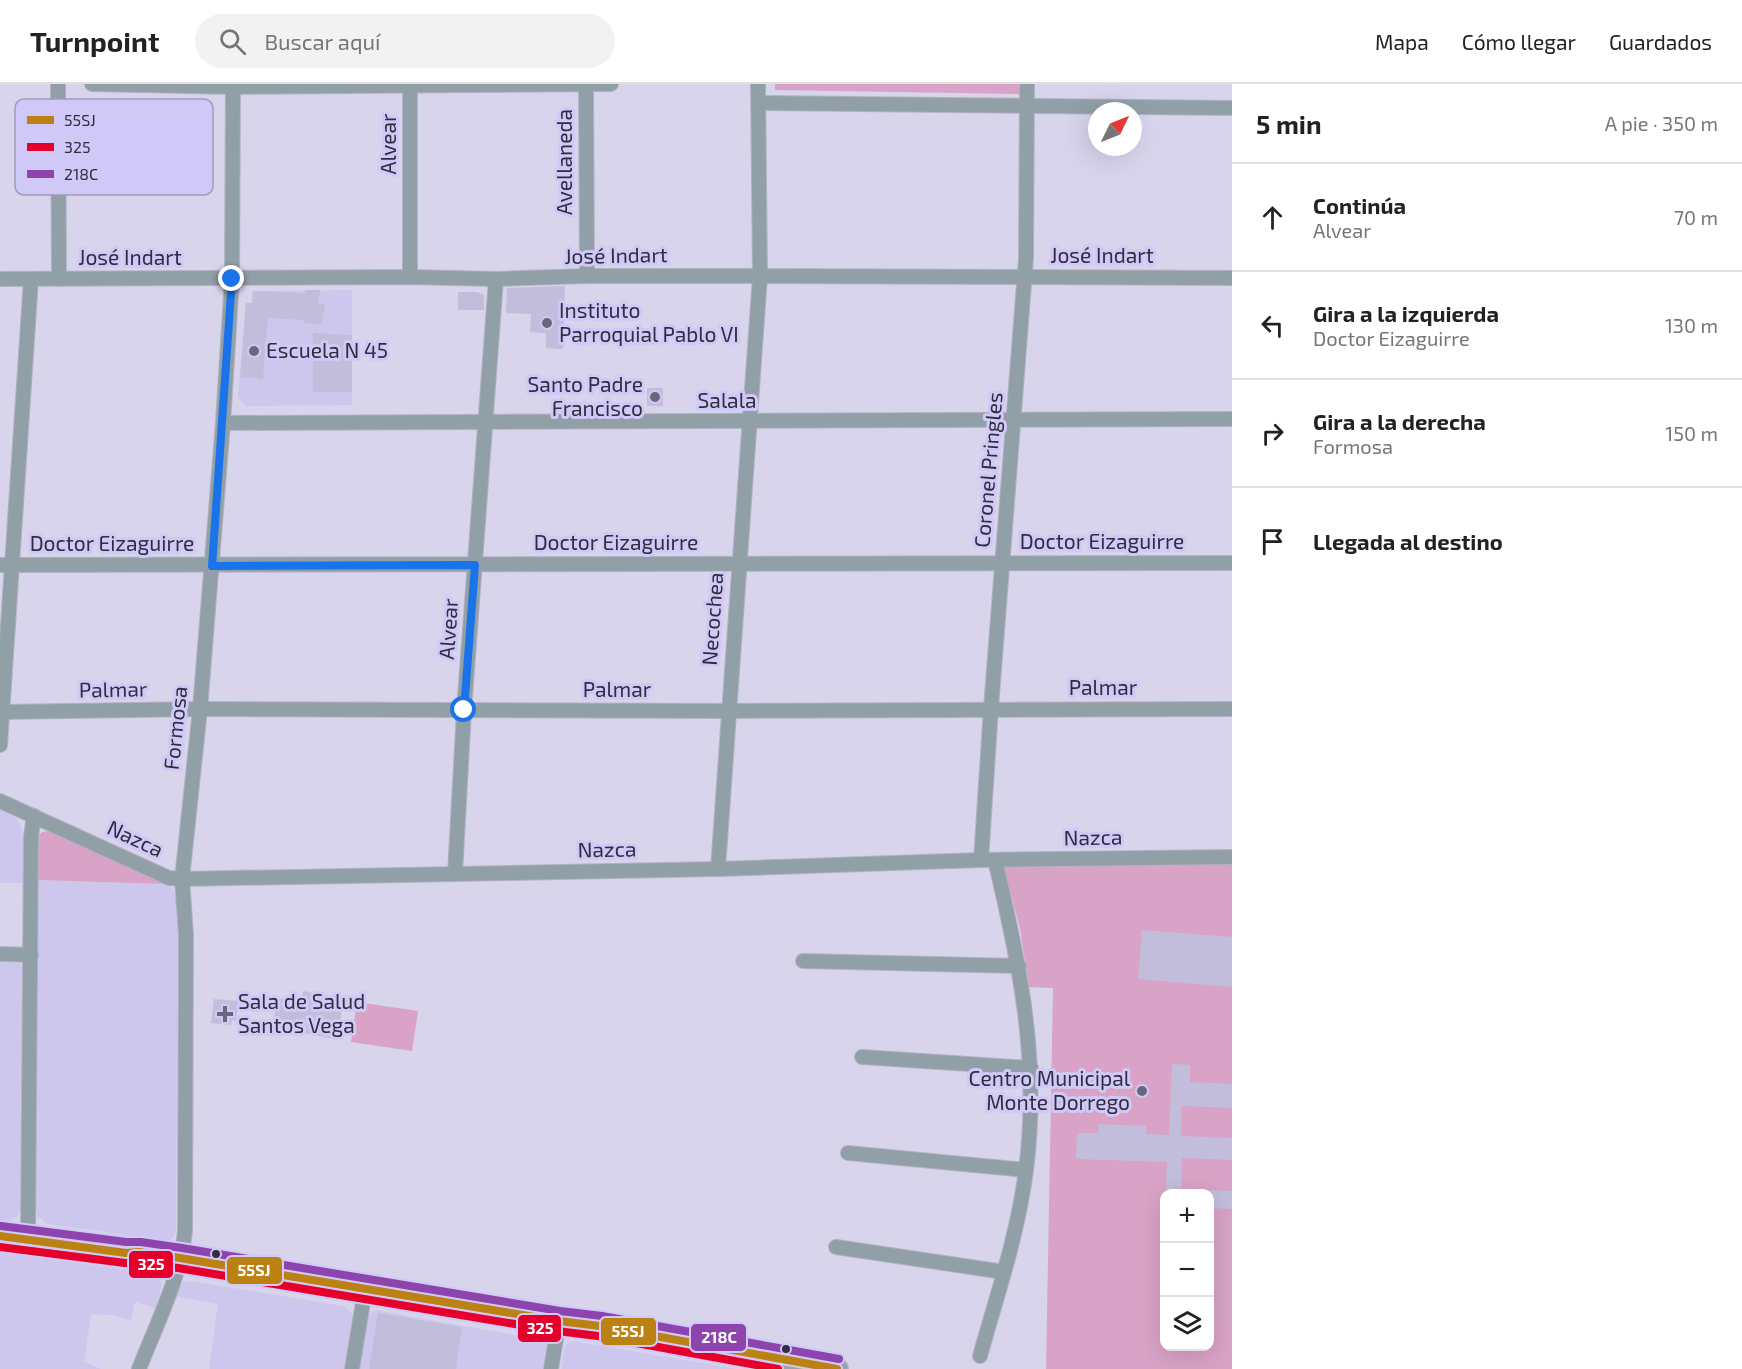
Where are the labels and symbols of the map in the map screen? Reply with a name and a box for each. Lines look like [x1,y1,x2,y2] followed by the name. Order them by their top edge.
[15,99,213,195] legend
[1088,102,1142,156] north arrow
[551,109,576,215] street label: Avellaneda
[64,110,96,129] text: 55SJ
[375,113,400,175] street label: Alvear
[64,137,90,156] text: 325
[64,164,98,183] text: 218C
[564,241,668,268] street label: José Indart
[1050,242,1154,267] street label: José Indart
[78,244,182,269] street label: José Indart
[218,265,244,291] route end
[559,297,739,346] place label: Instituto Parroquial Pablo VI
[540,316,554,330] marker: Instituto Parroquial Pablo VI
[266,337,388,362] place label: Escuela N 45
[247,344,261,358] marker: Escuela N 45
[528,371,643,420] place label: Santo Padre Francisco
[698,387,756,412] street label: Salala
[648,390,662,404] marker: Santo Padre Francisco
[968,391,1007,549] street label: Coronel Pringles
[1020,528,1184,553] street label: Doctor Eizaguirre
[534,529,698,554] street label: Doctor Eizaguirre
[30,530,194,555] street label: Doctor Eizaguirre
[696,571,727,666] street label: Necochea
[433,597,462,660] street label: Alvear
[1069,674,1138,699] street label: Palmar
[79,675,148,702] street label: Palmar
[583,676,652,701] street label: Palmar
[158,685,191,771] street label: Formosa
[450,696,476,722] route start
[104,814,168,861] street label: Nazca
[1063,823,1123,850] street label: Nazca
[577,835,637,862] street label: Nazca
[238,988,365,1037] place label: Sala de Salud Santos Vega
[216,1005,234,1023] marker: Sala de Salud Santos Vega
[969,1065,1131,1114] place label: Centro Municipal Monte Dorrego
[1135,1084,1149,1098] marker: Centro Municipal Monte Dorrego
[210,1248,222,1260] unlabelled marker
[128,1250,174,1279] line badge: 325
[137,1254,165,1273] text: 325
[226,1256,283,1285] line badge: 55SJ
[238,1260,271,1279] text: 55SJ
[517,1314,562,1343] line badge: 325
[600,1317,657,1346] line badge: 55SJ
[526,1318,554,1337] text: 325
[612,1321,645,1340] text: 55SJ
[690,1323,747,1352] line badge: 218C
[701,1327,737,1346] text: 218C
[780,1343,792,1355] unlabelled marker

